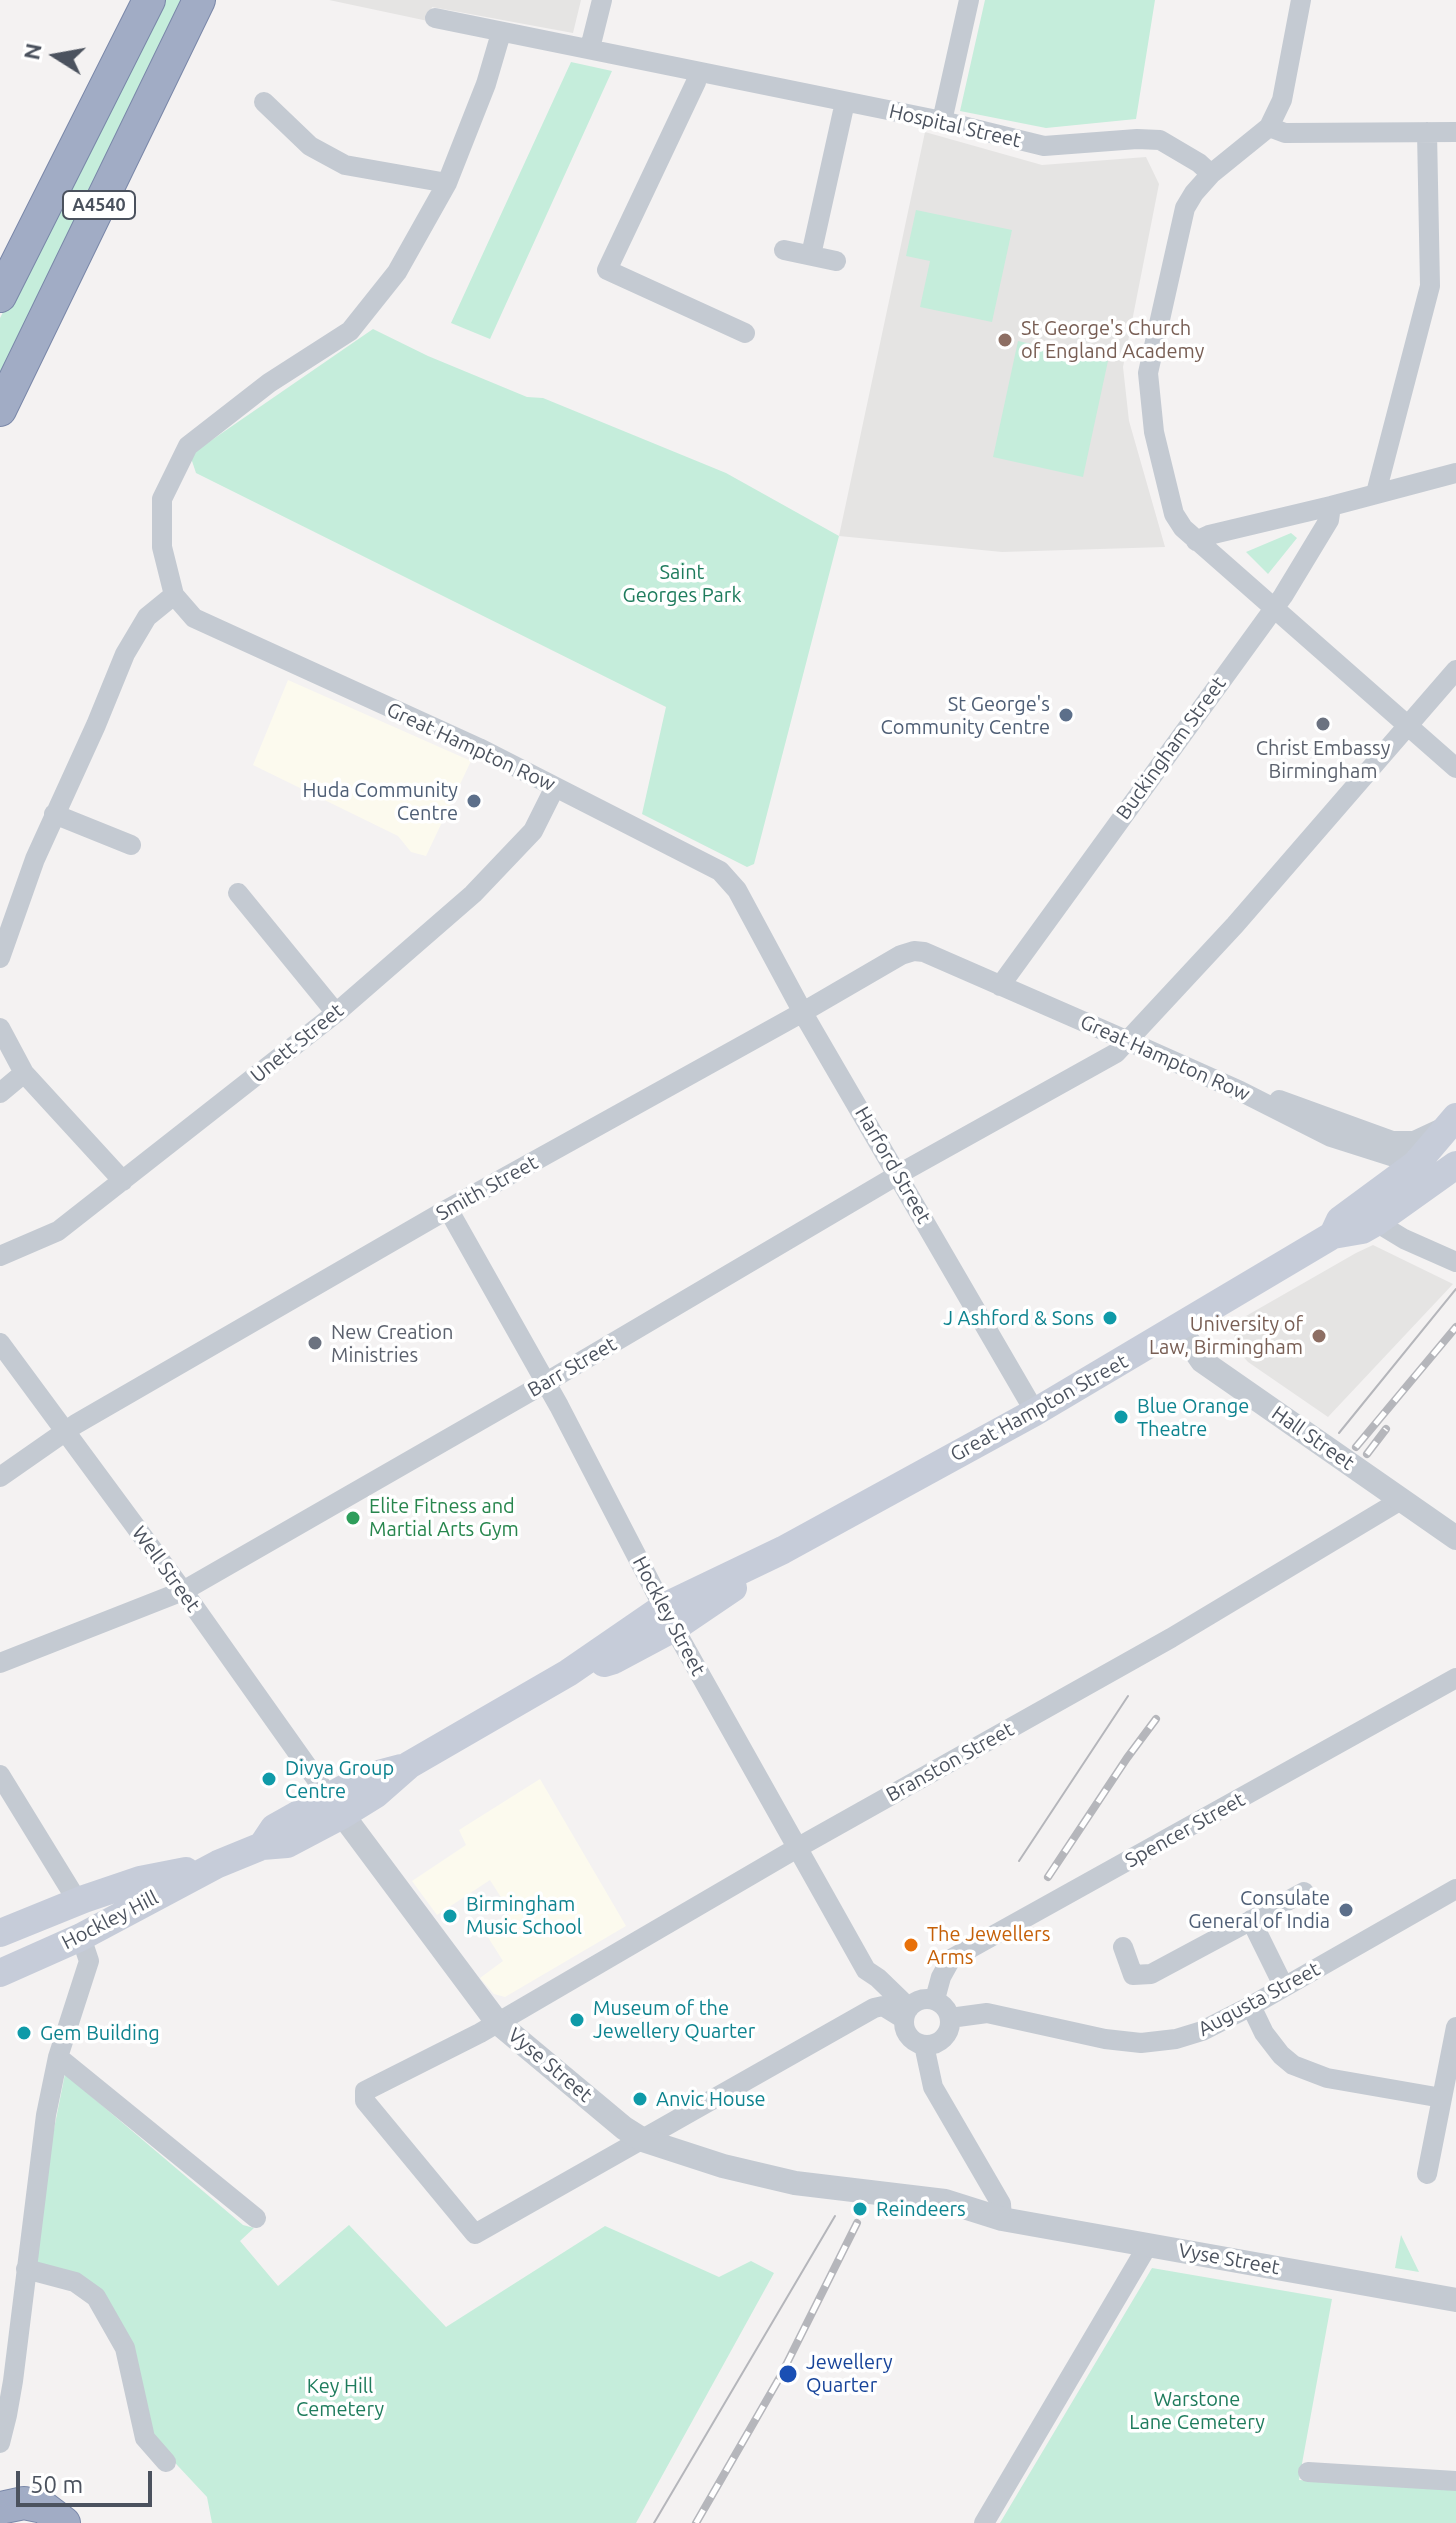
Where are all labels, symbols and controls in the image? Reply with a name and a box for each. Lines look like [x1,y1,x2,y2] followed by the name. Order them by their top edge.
[16,16,96,96] north arrow
[18,41,46,62] text: N
[887,99,1023,153] street label: Hospital Street
[63,191,135,219] road number: A4540
[1021,316,1204,363] place label: St George's Church of England Academy
[996,331,1014,349] marker: St George's Church of England Academy
[622,560,742,607] park label: Saint Georges Park
[1111,672,1231,824] street label: Buckingham Street
[881,692,1050,739] place label: St George's Community Centre
[383,697,559,797] street label: Great Hampton Row
[1057,706,1075,724] marker: St George's Community Centre
[1314,715,1332,733] marker: Christ Embassy Birmingham
[1256,736,1390,783] place label: Christ Embassy Birmingham
[302,778,458,825] place label: Huda Community Centre
[465,792,483,810] marker: Huda Community Centre
[246,998,348,1088] street label: Unett Street
[1077,1010,1253,1106] street label: Great Hampton Row
[850,1102,936,1228] street label: Harford Street
[432,1150,542,1226] street label: Smith Street
[943,1306,1094,1330] place label: J Ashford & Sons
[1101,1309,1119,1327] marker: J Ashford & Sons
[1149,1312,1303,1359] place label: University of Law, Birmingham
[331,1320,453,1367] place label: New Creation Ministries
[1310,1327,1328,1345] marker: University of Law, Birmingham
[523,1332,621,1402] street label: Barr Street
[306,1334,324,1352] marker: New Creation Ministries
[946,1349,1132,1467] street label: Great Hampton Street
[1137,1394,1249,1441] place label: Blue Orange Theatre
[1267,1401,1359,1475] street label: Hall Street
[1112,1408,1130,1426] marker: Blue Orange Theatre
[369,1494,519,1541] place label: Elite Fitness and Martial Arts Gym
[344,1509,362,1527] marker: Elite Fitness and Martial Arts Gym
[127,1521,205,1617] street label: Well Street
[628,1552,710,1680] street label: Hockley Street
[882,1717,1018,1807] street label: Branston Street
[285,1756,394,1803] place label: Divya Group Centre
[260,1770,278,1788] marker: Divya Group Centre
[1121,1787,1249,1873] street label: Spencer Street
[58,1886,162,1954] street label: Hockley Hill
[1188,1886,1330,1933] place label: Consulate General of India
[466,1892,582,1939] place label: Birmingham Music School
[1337,1901,1355,1919] marker: Consulate General of India
[441,1907,459,1925] marker: Birmingham Music School
[927,1922,1050,1969] place label: The Jewellers Arms
[902,1936,920,1954] marker: The Jewellers Arms
[1194,1957,1324,2041] street label: Augusta Street
[593,1996,755,2043] place label: Museum of the Jewellery Quarter
[568,2011,586,2029] marker: Museum of the Jewellery Quarter
[40,2021,160,2045] place label: Gem Building
[503,2023,597,2107] street label: Vyse Street
[15,2024,33,2042] marker: Gem Building
[656,2087,766,2111] place label: Anvic House
[631,2090,649,2108] marker: Anvic House
[876,2197,966,2221] place label: Reindeers
[851,2200,869,2218] marker: Reindeers
[1176,2238,1282,2280] street label: Vyse Street
[806,2350,893,2397] place label: Jewellery Quarter
[777,2363,799,2385] marker: Jewellery Quarter
[296,2374,384,2421] park label: Key Hill Cemetery
[1129,2387,1265,2434] park label: Warstone Lane Cemetery
[20,2455,156,2505] scale bar
[30,2471,83,2498] text: 50 m

